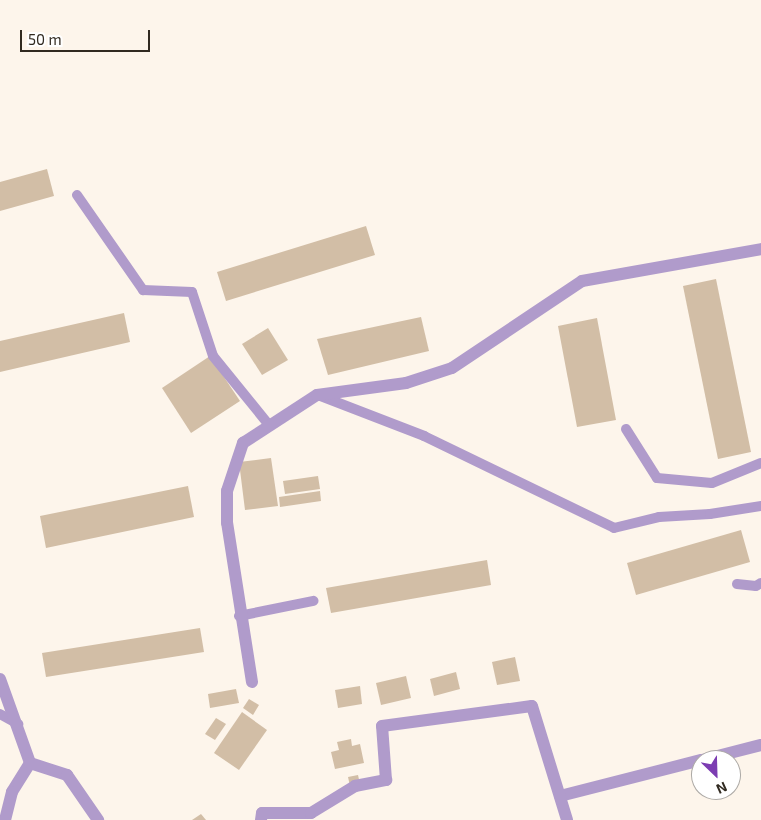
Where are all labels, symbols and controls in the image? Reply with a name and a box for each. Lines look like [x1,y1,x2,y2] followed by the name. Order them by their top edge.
[22,20,152,52] scale bar
[28,30,62,48] text: 50 m
[691,750,741,800] north arrow
[714,778,730,798] text: N

